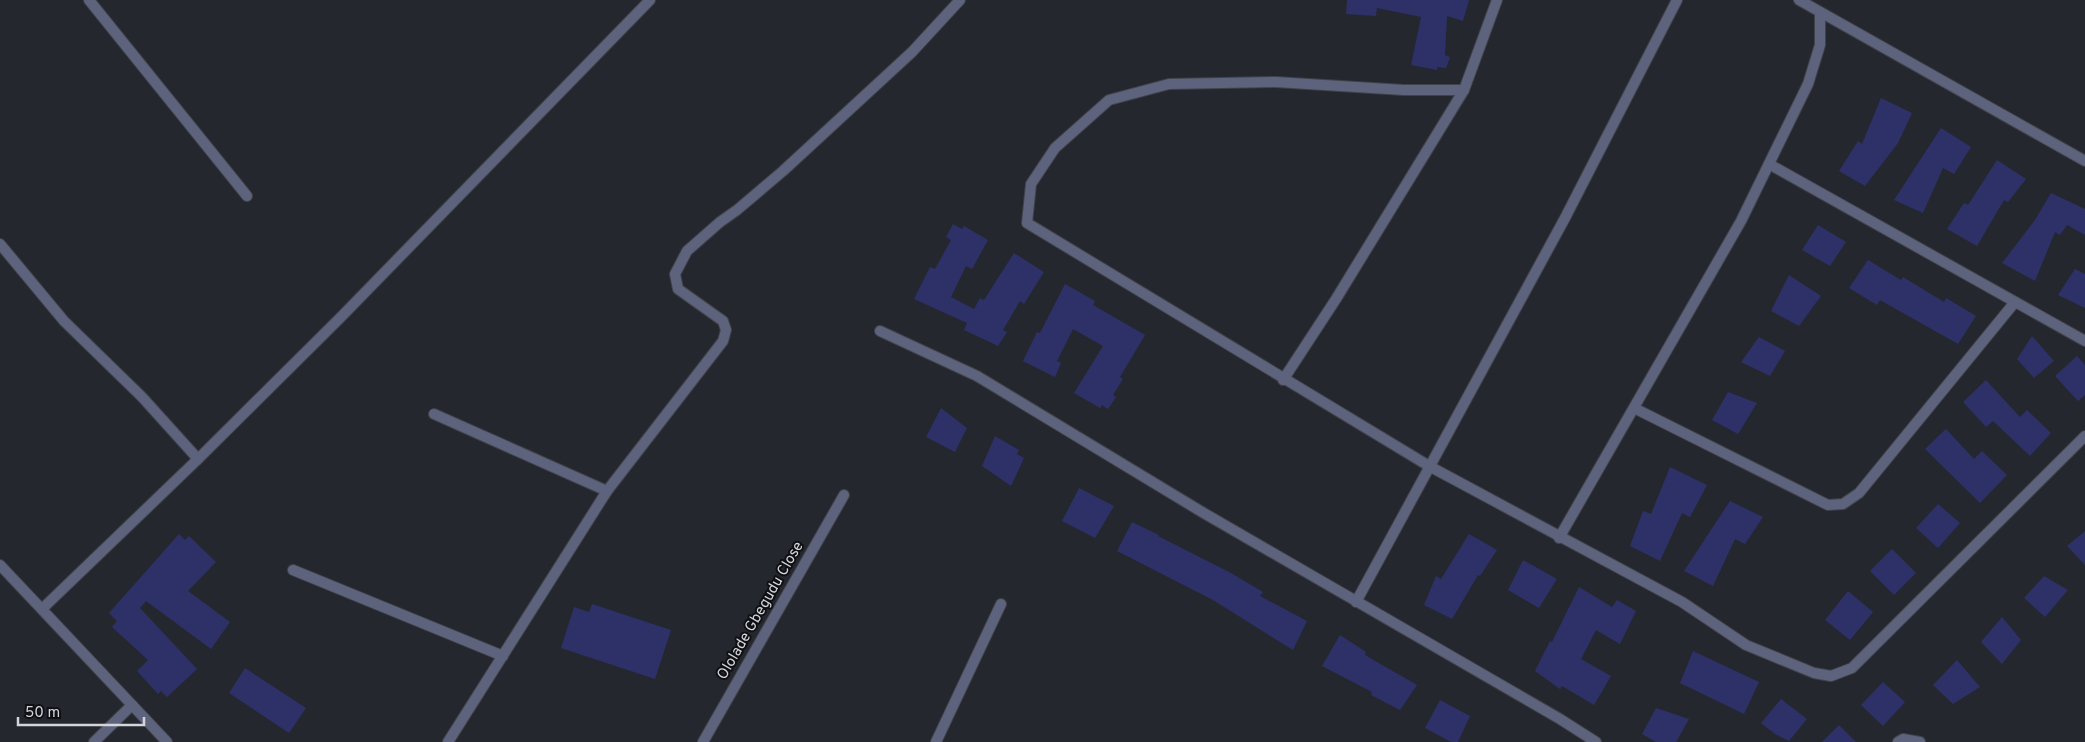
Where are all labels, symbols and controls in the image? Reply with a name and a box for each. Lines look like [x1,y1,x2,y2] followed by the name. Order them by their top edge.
[714,538,808,684] street label: Ololade Gbegudu Close
[18,694,144,726] scale bar
[25,704,60,723] text: 50 m

